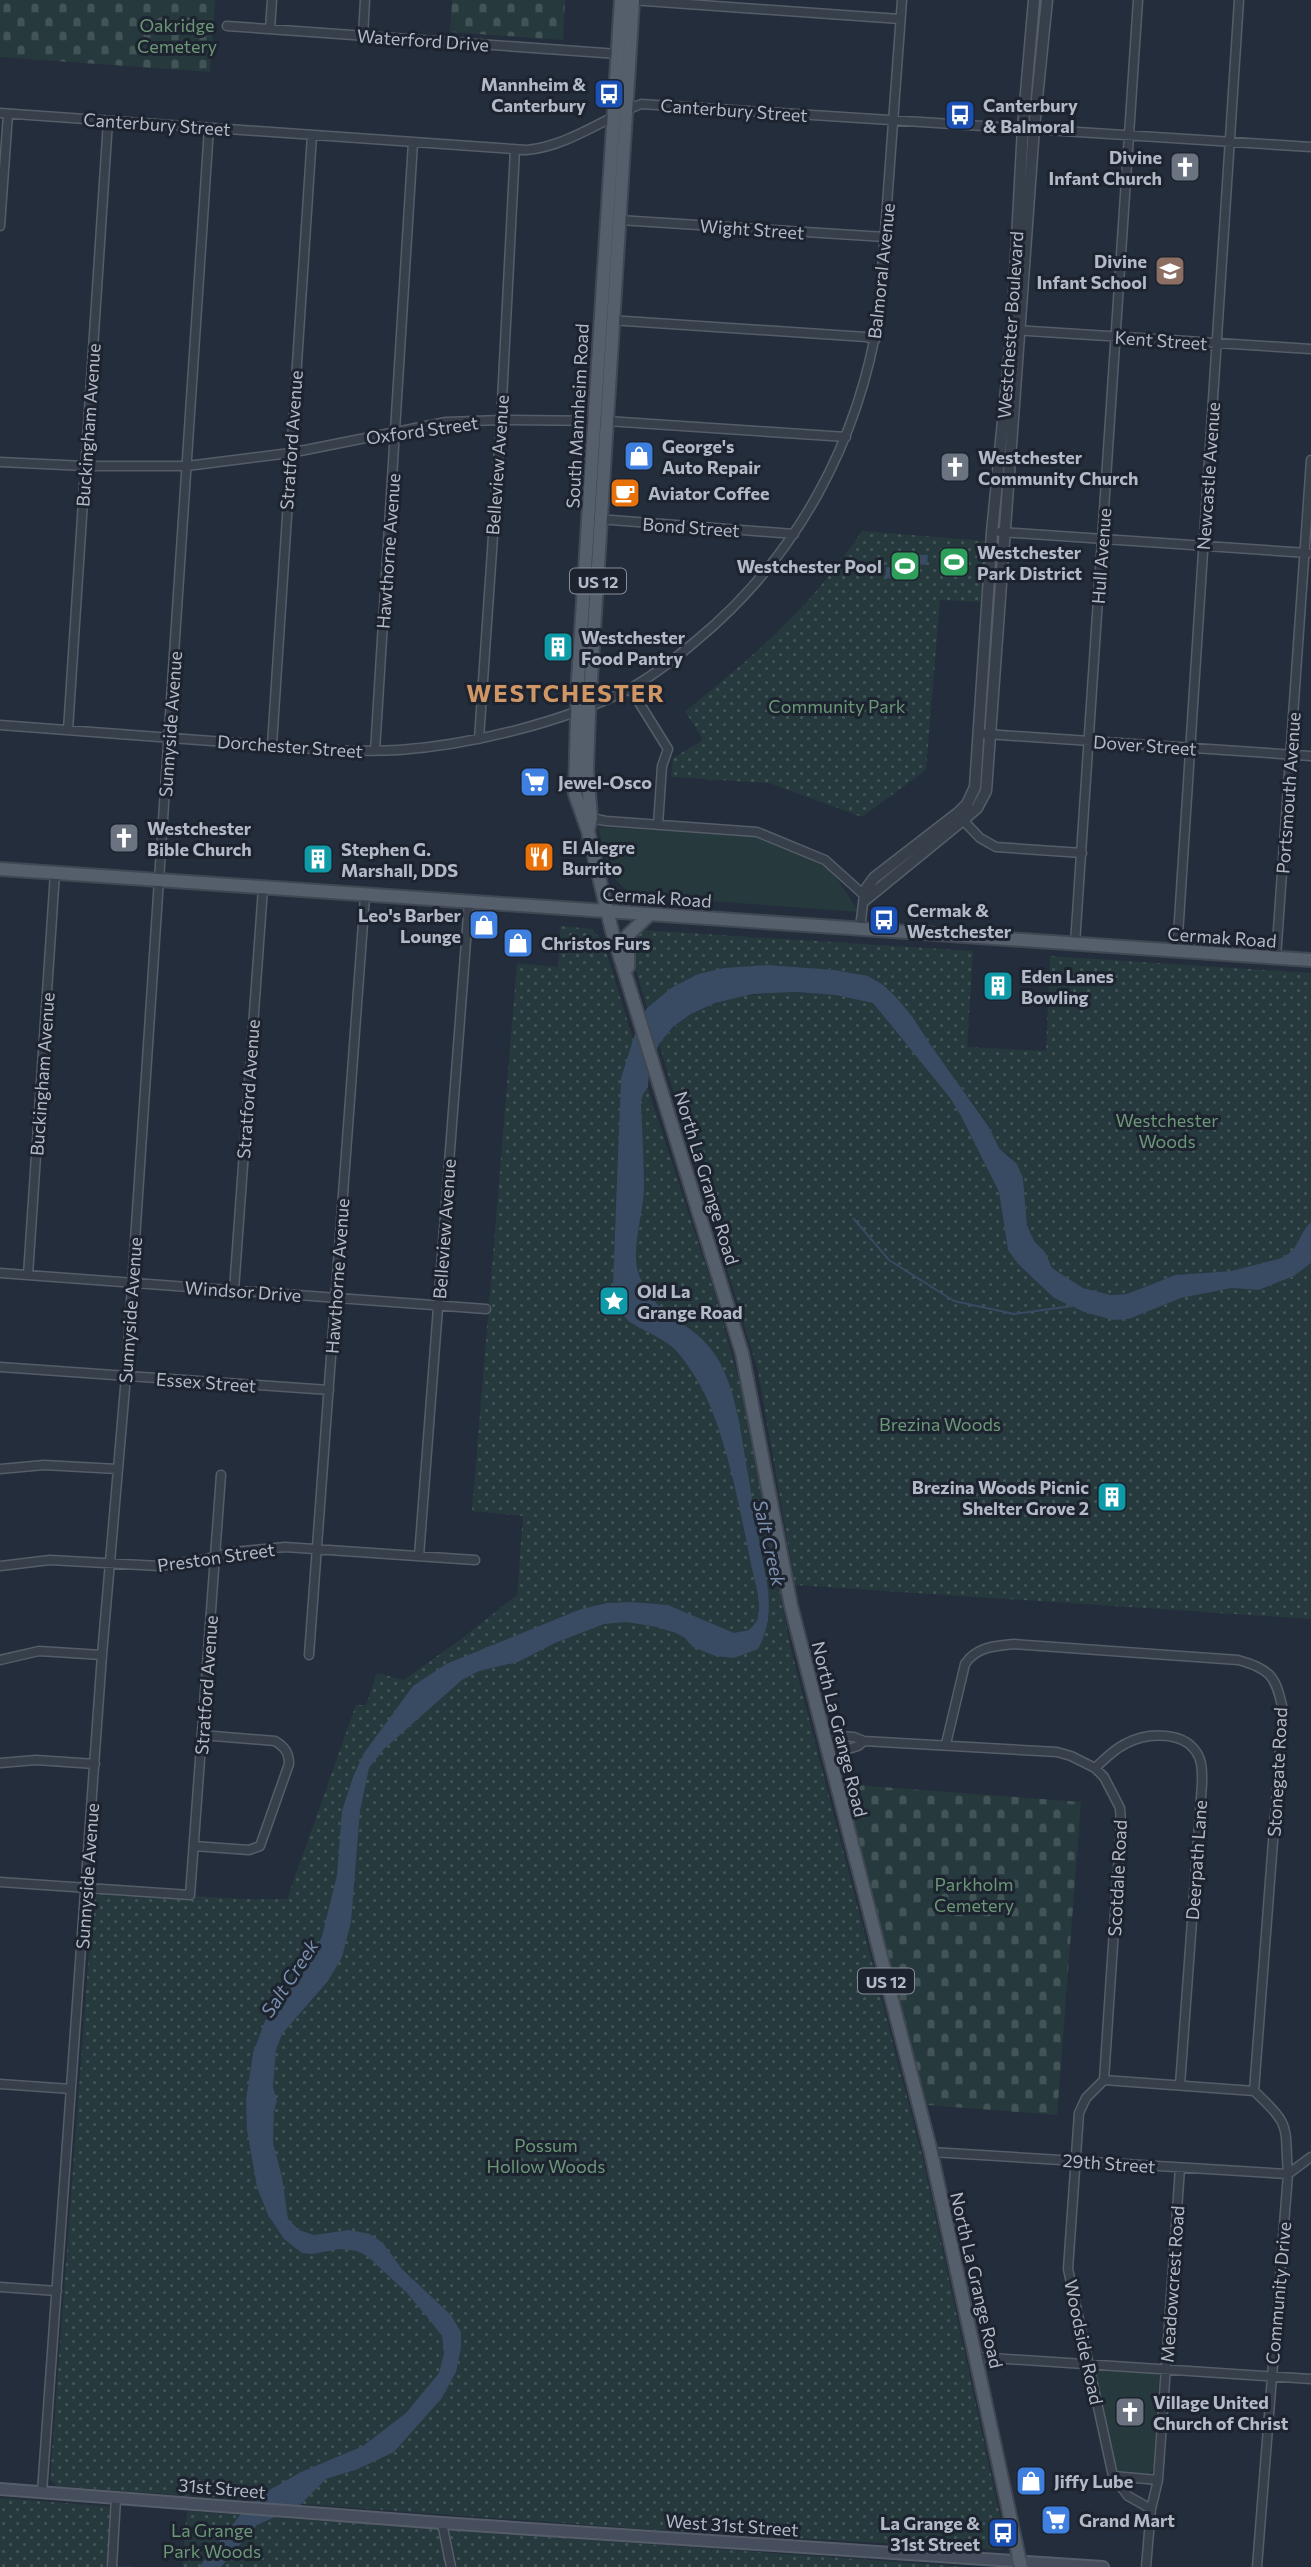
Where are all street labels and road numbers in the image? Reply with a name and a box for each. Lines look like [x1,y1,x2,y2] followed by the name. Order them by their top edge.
[356,24,490,56] street label: Waterford Drive
[660,94,808,126] street label: Canterbury Street
[83,108,231,140] street label: Canterbury Street
[863,202,899,340] street label: Balmoral Avenue
[699,214,805,244] street label: Wight Street
[992,230,1028,420] street label: Westchester Boulevard
[561,323,593,509] street label: South Mannheim Road
[1114,326,1208,354] street label: Kent Street
[71,342,105,508] street label: Buckingham Avenue
[275,370,307,510] street label: Stratford Avenue
[481,394,513,536] street label: Belleview Avenue
[1192,401,1224,551] street label: Newcastle Avenue
[364,411,480,449] street label: Oxford Street
[372,472,404,630] street label: Hawthorne Avenue
[1087,507,1115,605] street label: Hull Avenue
[642,513,740,541] street label: Bond Street
[570,568,626,594] road number: US 12
[154,650,186,798] street label: Sunnyside Avenue
[1271,711,1305,875] street label: Portsmouth Avenue
[216,730,364,762] street label: Dorchester Street
[1093,730,1197,760] street label: Dover Street
[602,882,712,912] street label: Cermak Road
[1167,922,1277,952] street label: Cermak Road
[25,991,59,1157] street label: Buckingham Avenue
[232,1019,264,1159] street label: Stratford Avenue
[670,1089,744,1267] street label: North La Grange Road
[428,1158,460,1300] street label: Belleview Avenue
[321,1197,353,1355] street label: Hawthorne Avenue
[114,1236,146,1384] street label: Sunnyside Avenue
[184,1276,302,1306] street label: Windsor Drive
[155,1368,257,1396] street label: Essex Street
[156,1538,276,1576] street label: Preston Street
[190,1615,222,1755] street label: Stratford Avenue
[808,1639,872,1819] street label: North La Grange Road
[1263,1707,1291,1837] street label: Stonegate Road
[1181,1799,1211,1921] street label: Deerpath Lane
[71,1802,103,1950] street label: Sunnyside Avenue
[1103,1819,1131,1937] street label: Scotdale Road
[858,1968,914,1994] road number: US 12
[1062,2149,1156,2177] street label: 29th Street
[946,2190,1008,2370] street label: North La Grange Road
[1156,2205,1188,2363] street label: Meadowcrest Road
[1261,2221,1295,2365] street label: Community Drive
[1060,2278,1108,2406] street label: Woodside Road
[177,2473,267,2503] street label: 31st Street
[665,2509,799,2541] street label: West 31st Street

